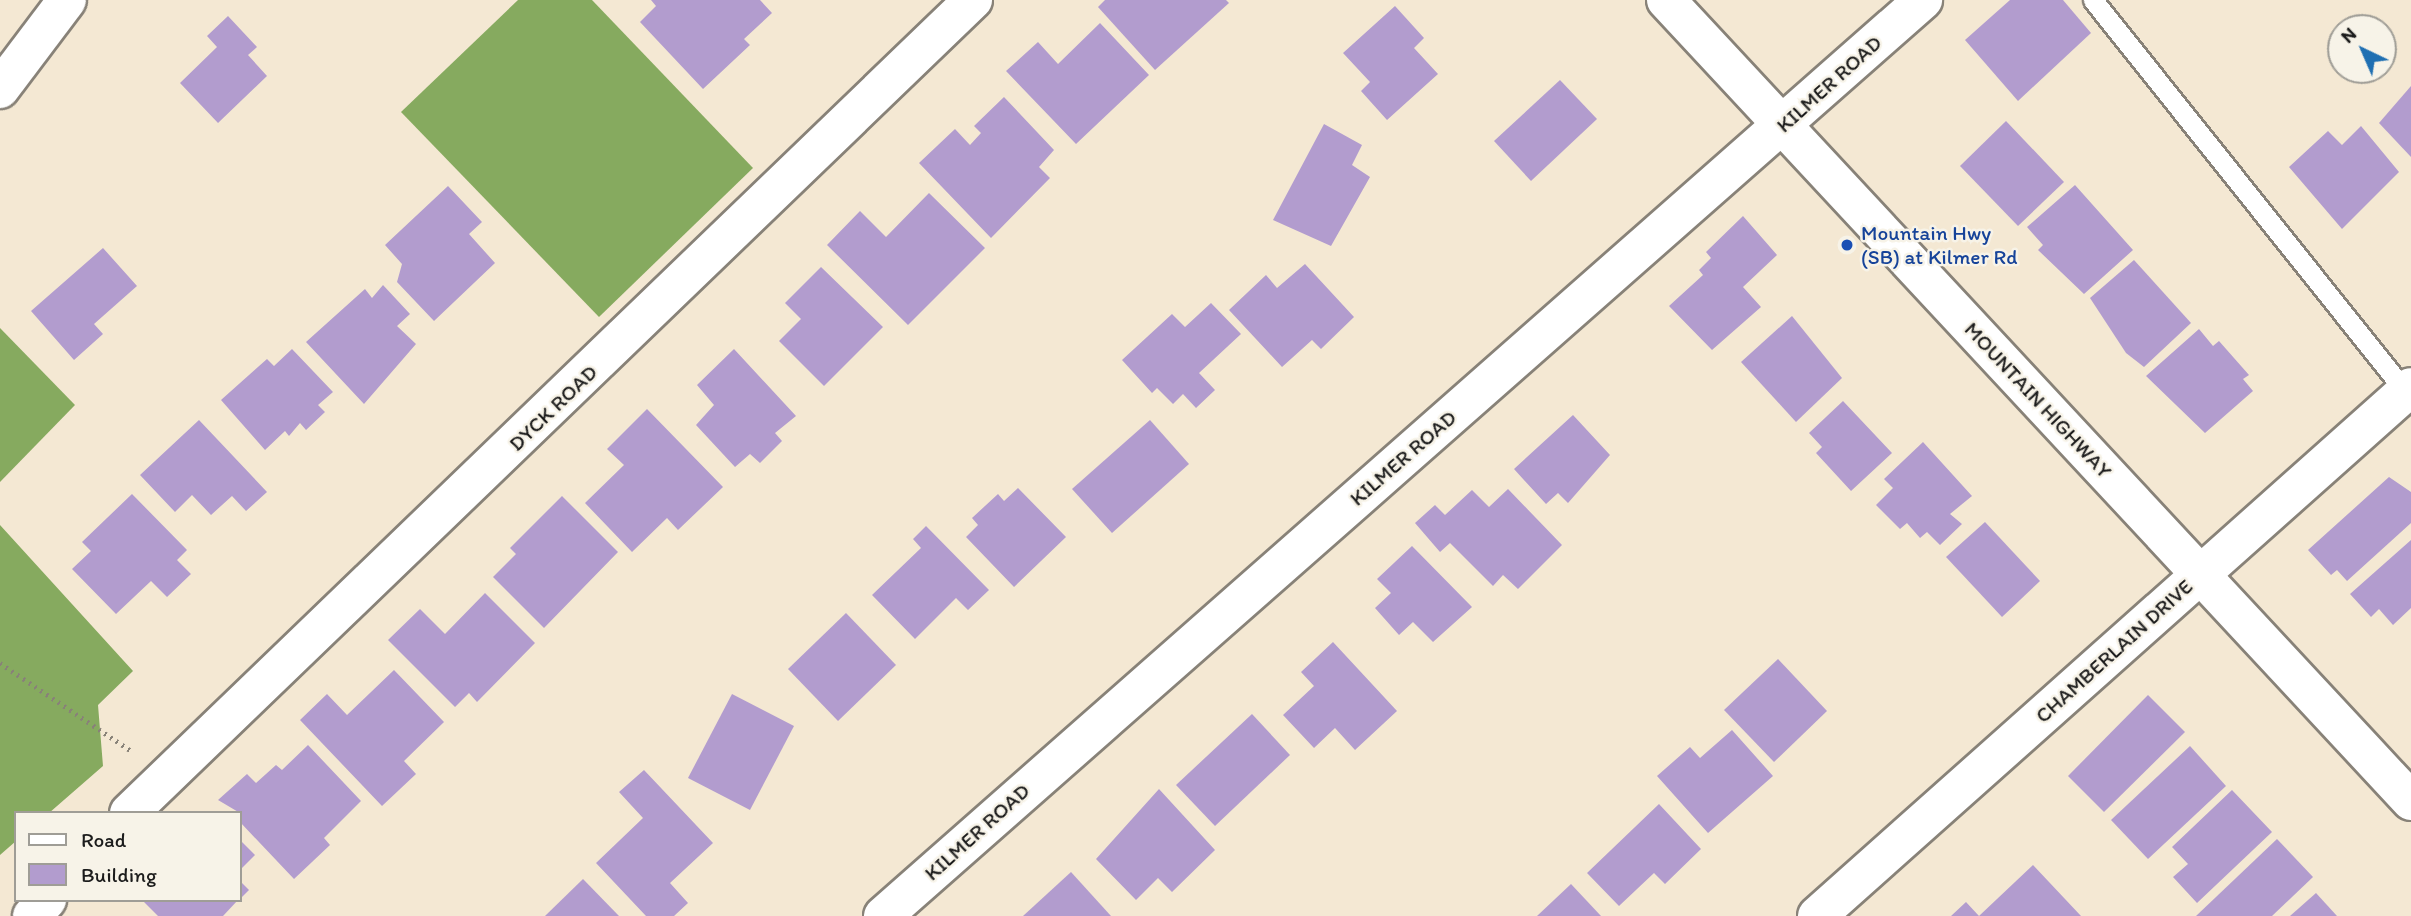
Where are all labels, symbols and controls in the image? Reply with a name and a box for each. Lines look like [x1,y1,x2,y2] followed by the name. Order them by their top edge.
[2327,14,2397,84] north arrow
[2336,22,2361,48] text: N
[1772,30,1886,138] street label: KILMER ROAD
[1861,220,2017,270] place label: Mountain Hwy (SB) at Kilmer Rd
[1839,237,1855,253] marker: Mountain Hwy (SB) at Kilmer Rd
[1958,316,2118,484] street label: MOUNTAIN HIGHWAY
[504,360,602,456] street label: DYCK ROAD
[1345,405,1461,511] street label: KILMER ROAD
[2029,573,2199,729] street label: CHAMBERLAIN DRIVE
[920,778,1034,886] street label: KILMER ROAD
[14,811,242,902] legend
[81,827,126,852] text: Road
[81,862,157,887] text: Building

